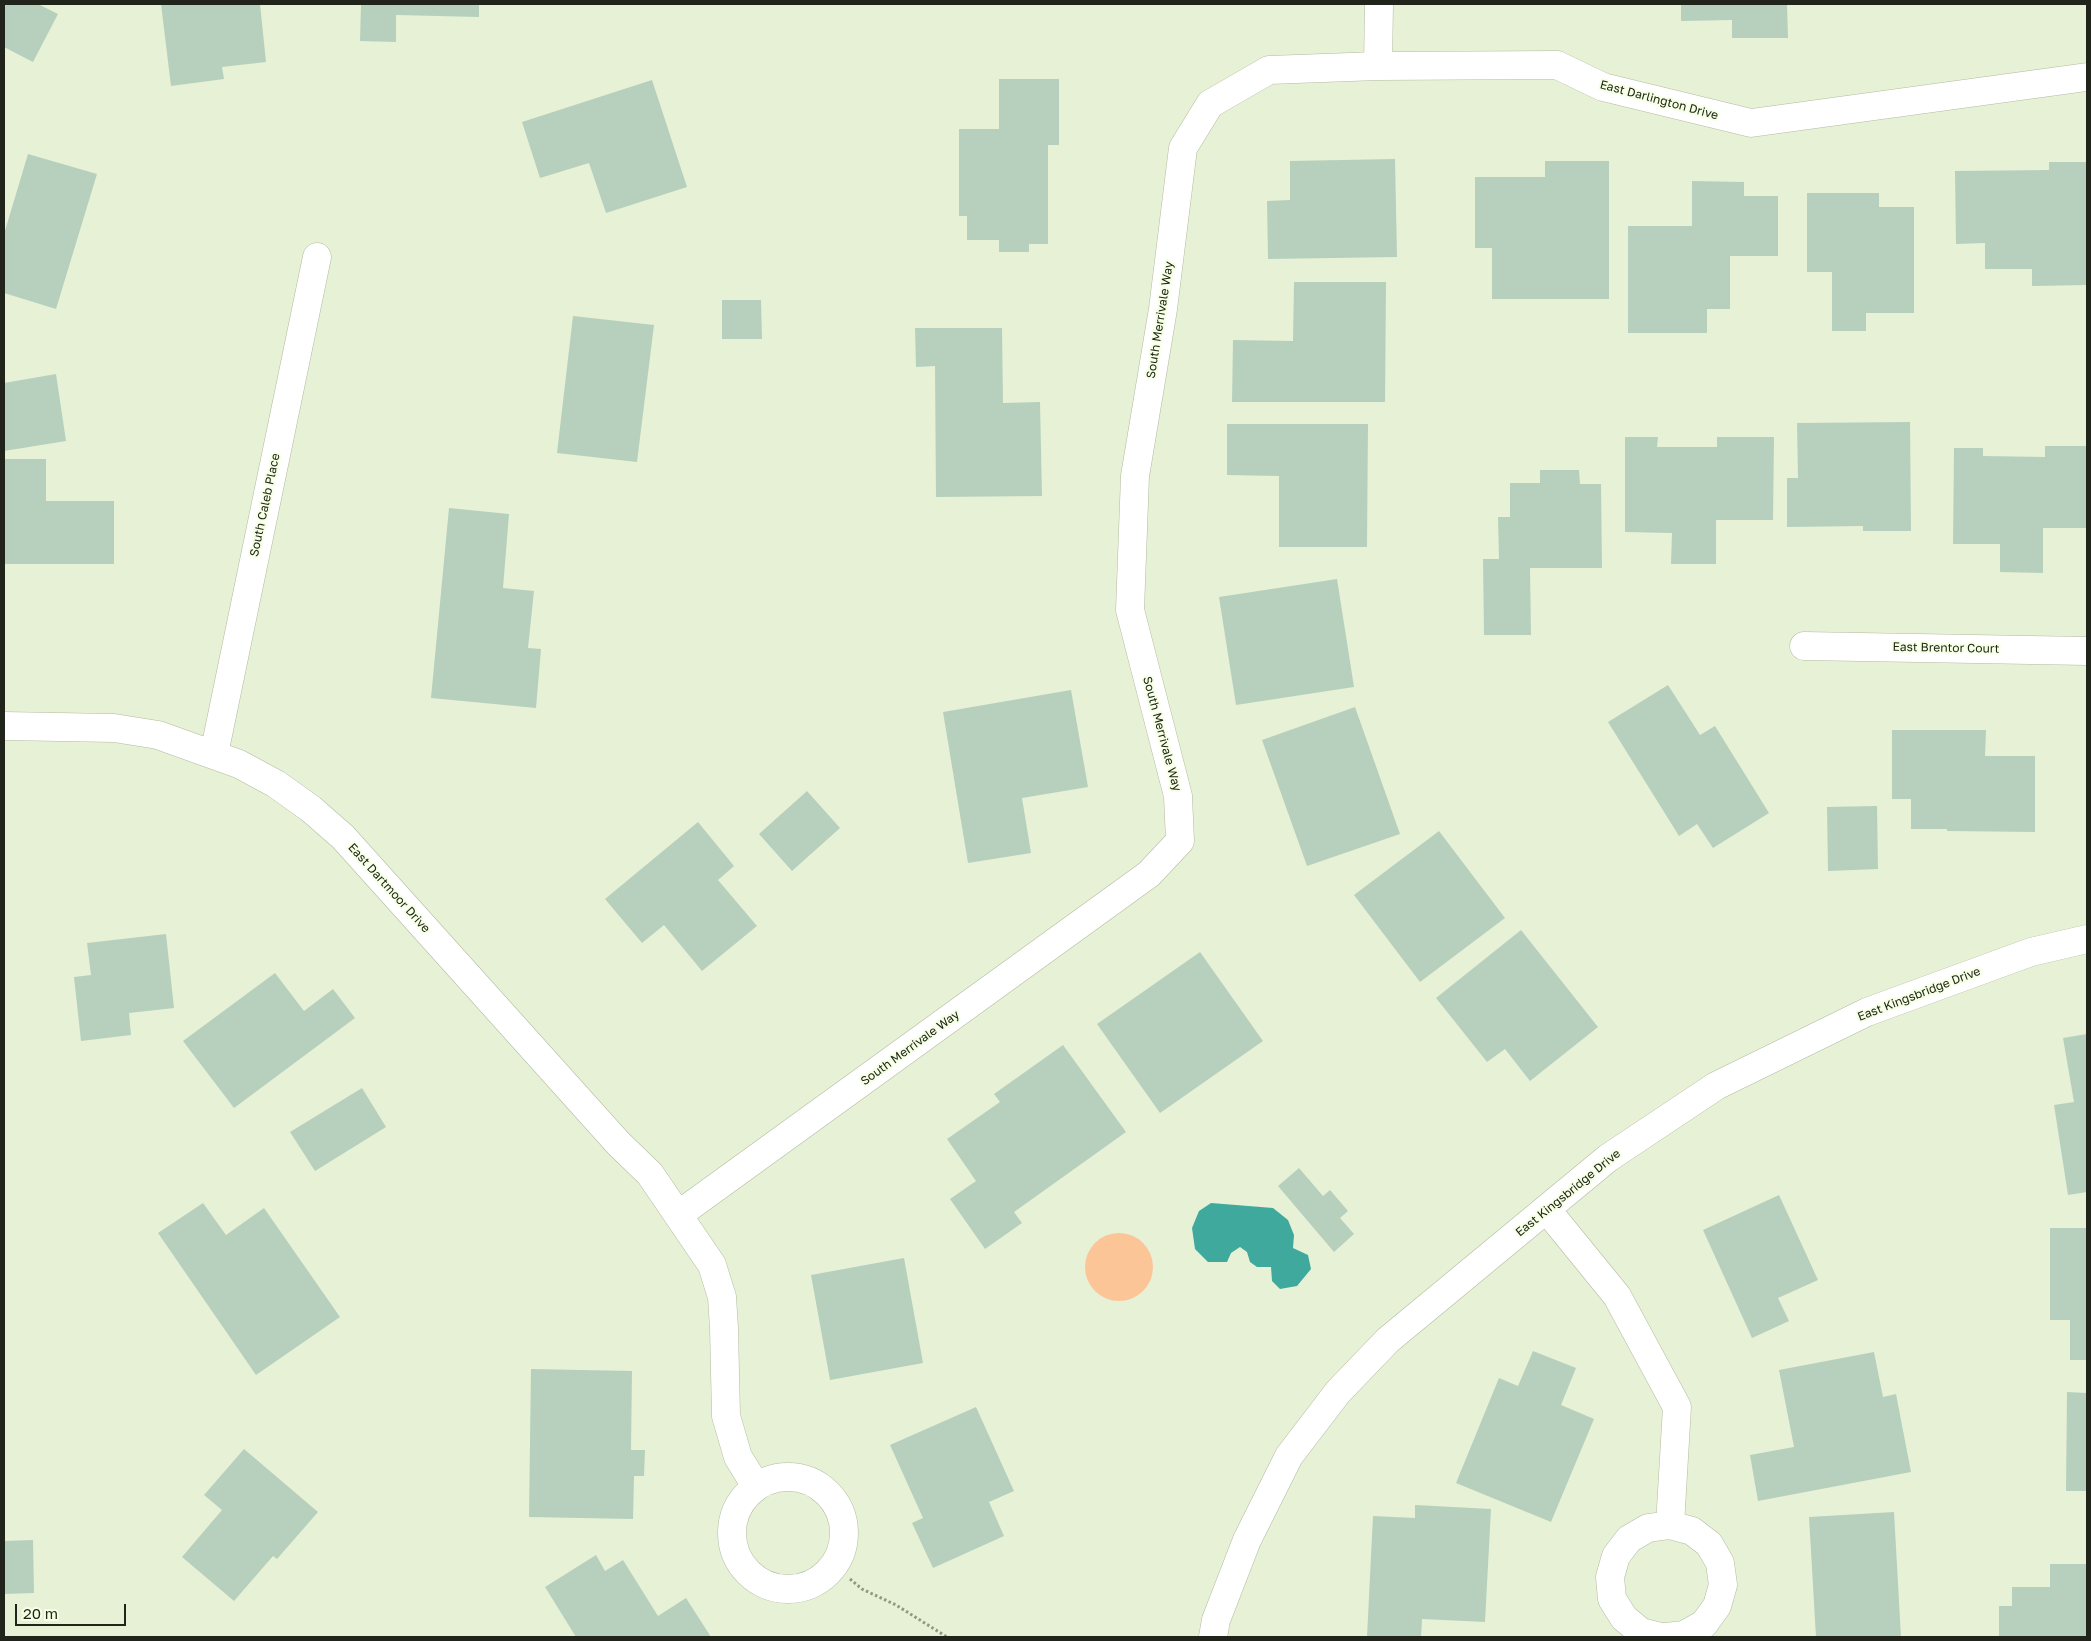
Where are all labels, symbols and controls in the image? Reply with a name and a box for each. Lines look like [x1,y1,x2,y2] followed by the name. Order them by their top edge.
[1598,77,1720,123] street label: East Darlington Drive
[1144,260,1176,380] street label: South Merrivale Way
[247,452,283,558] street label: South Caleb Place
[1892,640,2000,656] street label: East Brentor Court
[1140,675,1184,793] street label: South Merrivale Way
[345,840,433,936] street label: East Dartmoor Drive
[1856,964,1982,1024] street label: East Kingsbridge Drive
[858,1007,962,1089] street label: South Merrivale Way
[1513,1146,1623,1240] street label: East Kingsbridge Drive
[18,1594,129,1626] scale bar
[23,1604,58,1622] text: 20 m

